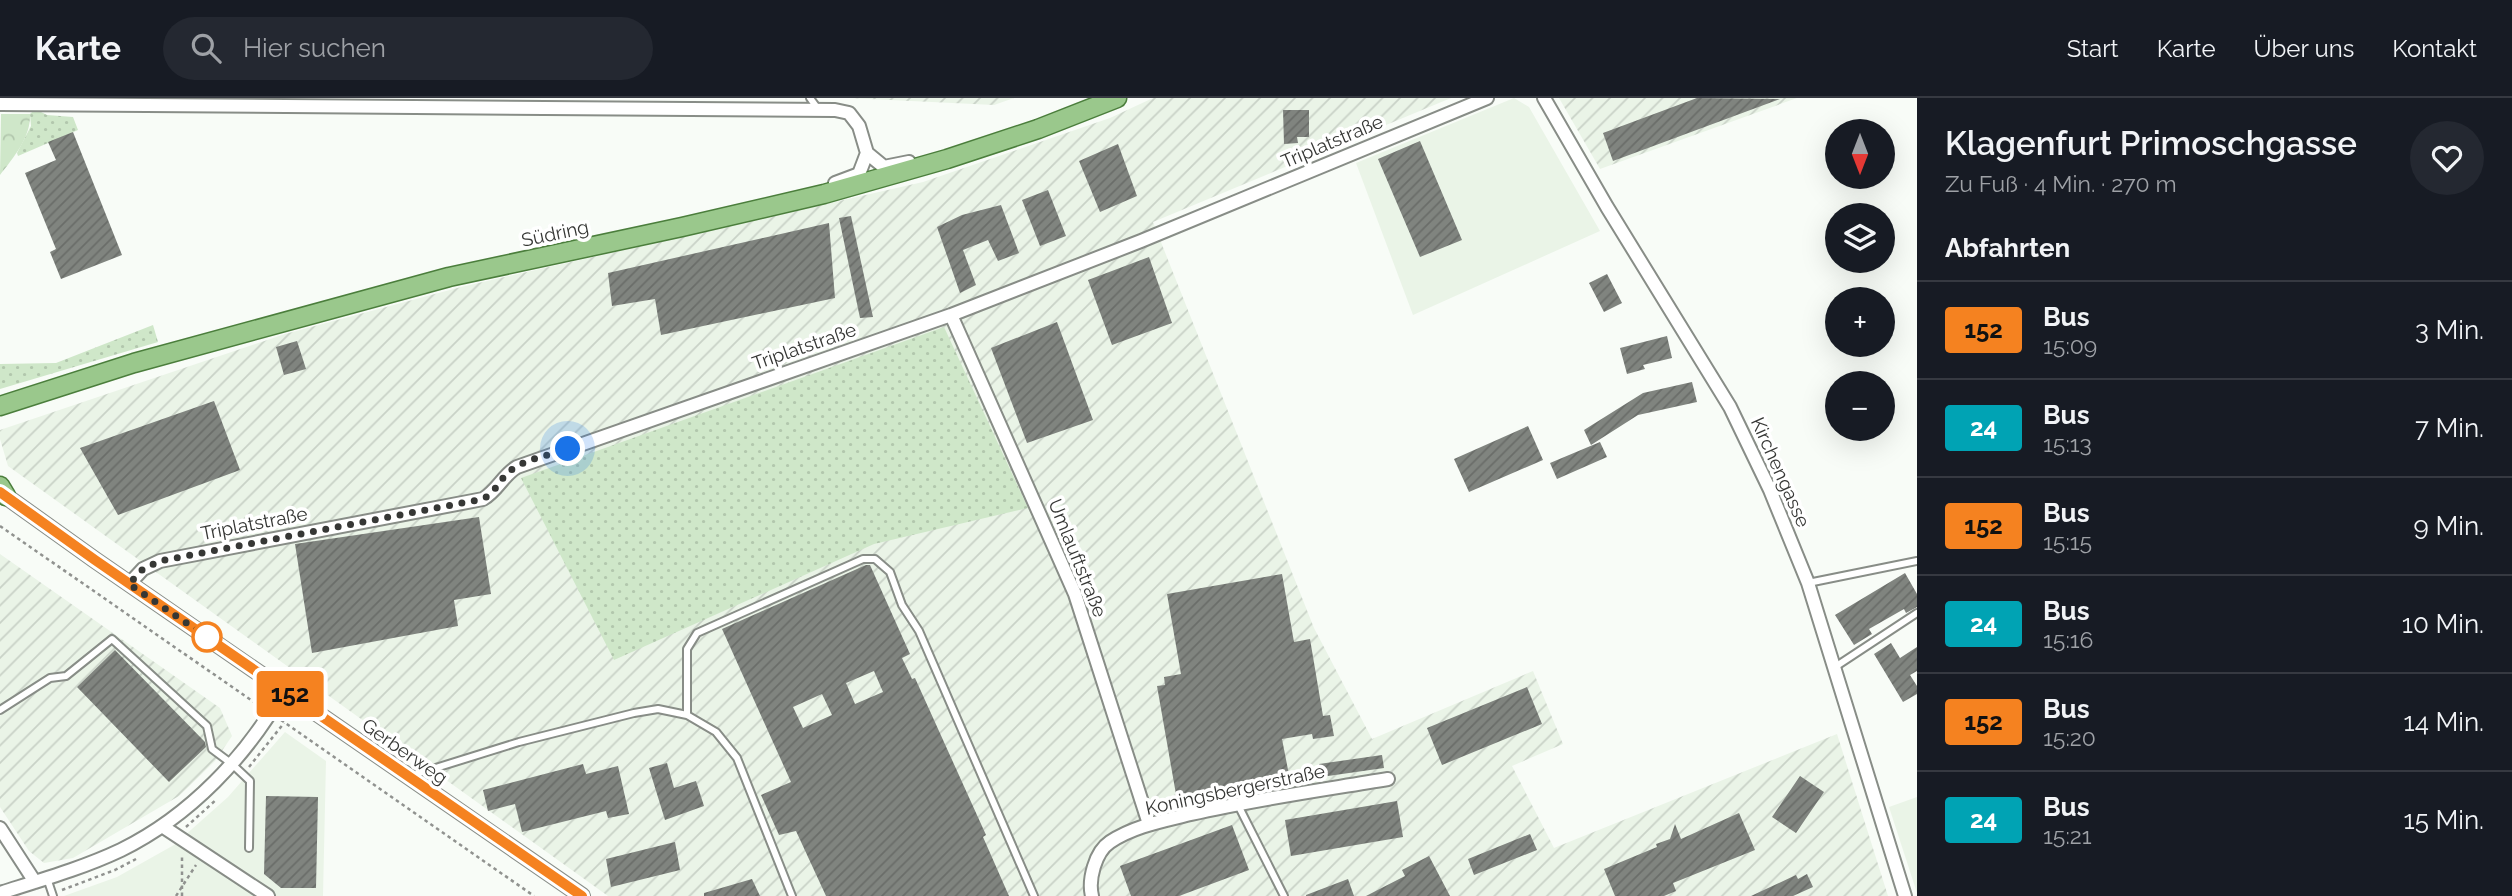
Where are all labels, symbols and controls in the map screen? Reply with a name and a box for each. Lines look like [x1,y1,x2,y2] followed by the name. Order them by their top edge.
[163,17,653,80] search box
[35,29,121,68] text: Karte
[187,29,225,67] icon: search
[243,33,386,63] text: Hier suchen
[2067,34,2119,63] text: Start
[2157,34,2216,63] text: Karte
[2254,34,2354,63] text: Über uns
[2392,34,2477,63] text: Kontakt
[1278,110,1386,172] street label: Triplatstraße
[1825,119,1895,189] north arrow
[1825,119,1895,441] map controls
[2410,121,2484,195] button: heart
[1945,124,2357,163] text: Klagenfurt Primoschgasse
[1945,170,2177,197] text: Zu Fuß · 4 Min. · 270 m
[1825,203,1895,273] button: layers
[519,215,591,251] street label: Südring
[1945,233,2070,263] text: Abfahrten
[1825,287,1895,357] button: +
[2043,302,2090,332] text: Bus
[1964,315,2003,344] text: 152
[2415,315,2484,345] text: 3 Min.
[749,318,859,374] street label: Triplatstraße
[2043,332,2097,359] text: 15:09
[1825,371,1895,441] button: −
[2043,400,2090,430] text: Bus
[1970,413,1997,442] text: 24
[2415,413,2484,443] text: 7 Min.
[1747,414,1815,530] street label: Kirchengasse
[2043,430,2092,457] text: 15:13
[550,431,585,466] your location
[1044,496,1112,620] street label: Umlauftstraße
[2043,498,2090,528] text: Bus
[199,502,309,544] street label: Triplatstraße
[1964,511,2003,540] text: 152
[2414,511,2484,541] text: 9 Min.
[2043,528,2092,555] text: 15:15
[2043,596,2090,626] text: Bus
[1970,609,1997,638] text: 24
[2402,609,2484,639] text: 10 Min.
[192,622,222,652] unlabelled marker
[2043,626,2093,653] text: 15:16
[250,671,330,717] line badge: 152
[271,679,309,708] text: 152
[2043,694,2090,724] text: Bus
[1964,707,2003,736] text: 152
[2404,707,2484,737] text: 14 Min.
[358,714,452,788] street label: Gerberweg
[2043,724,2096,751] text: 15:20
[1143,759,1327,819] street label: Koningsbergerstraße
[2043,792,2090,822] text: Bus
[1970,805,1997,834] text: 24
[2404,805,2484,835] text: 15 Min.
[2043,822,2092,849] text: 15:21

